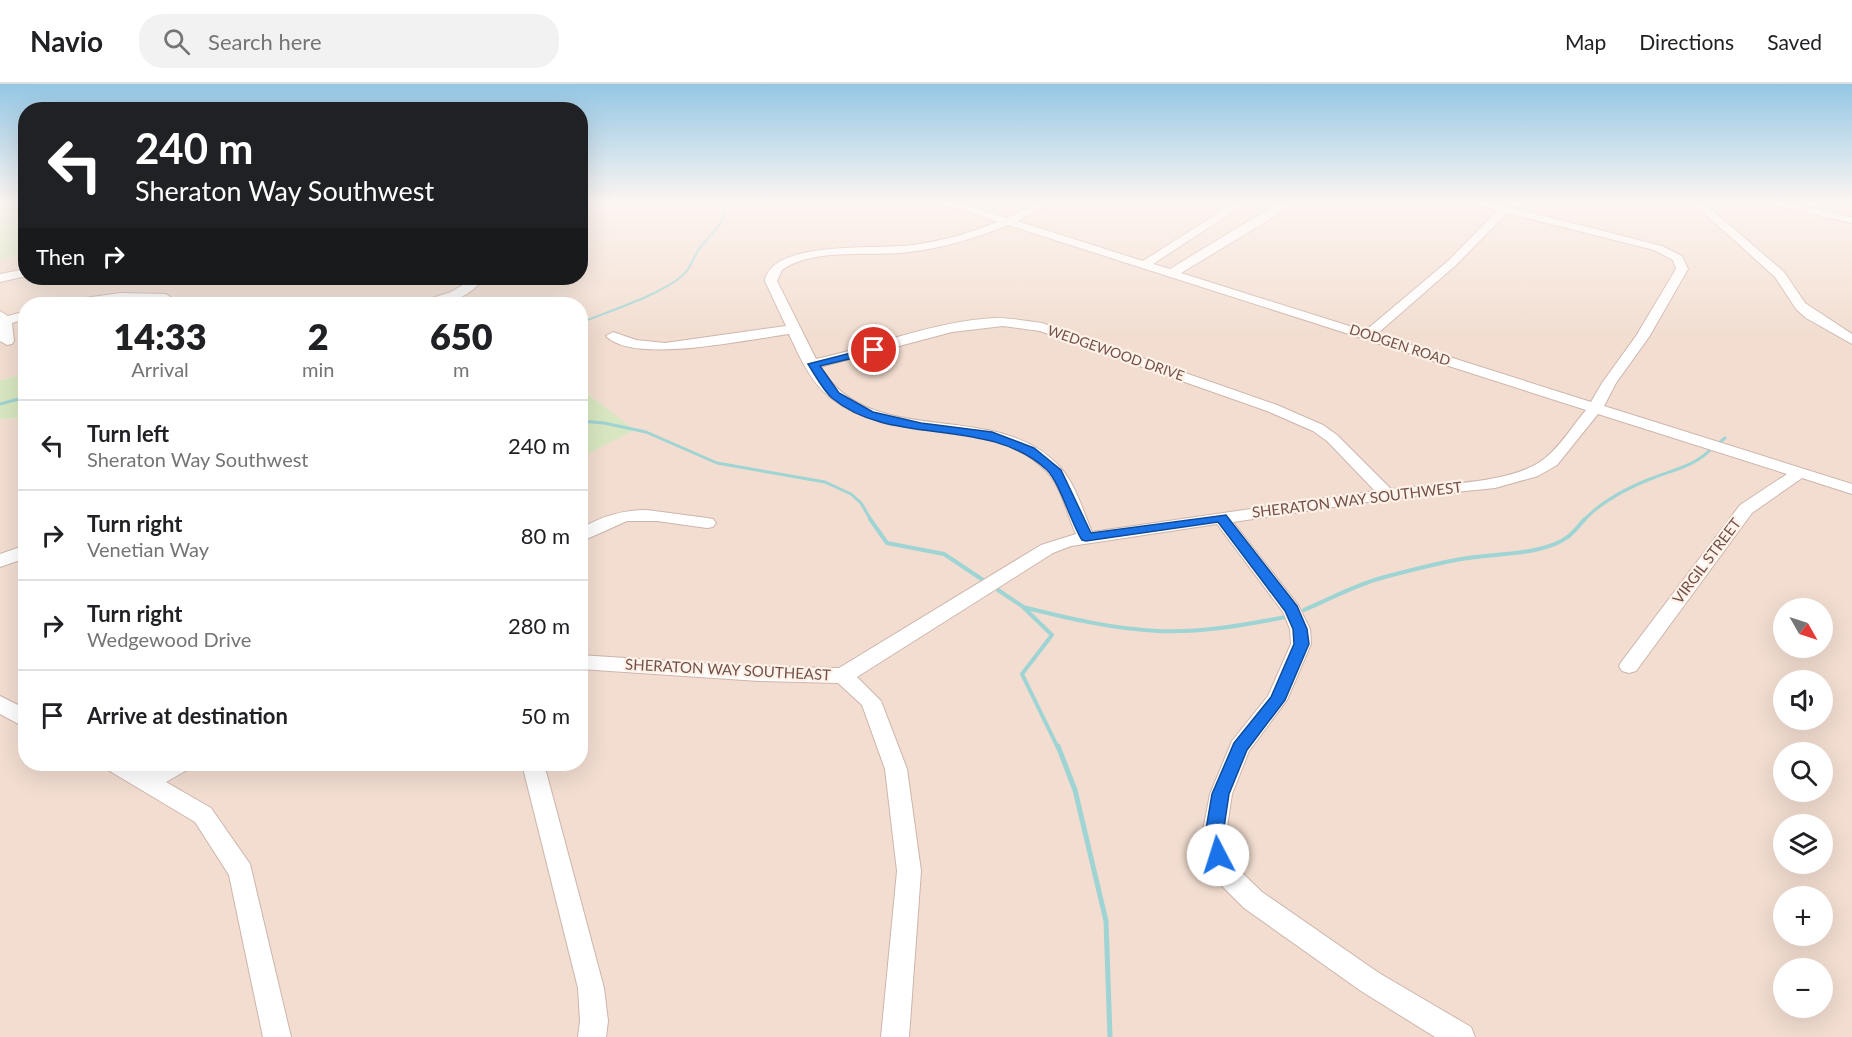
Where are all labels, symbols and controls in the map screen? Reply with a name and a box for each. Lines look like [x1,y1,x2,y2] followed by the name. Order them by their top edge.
[139,14,559,68] search box
[30,24,103,58] text: Navio
[160,25,193,58] icon: search
[208,28,322,55] text: Search here
[1565,29,1606,54] text: Map
[1639,29,1734,54] text: Directions
[1767,29,1822,54] text: Saved
[135,123,253,173] text: 240 m
[36,126,114,204] icon: left
[135,174,434,207] text: Sheraton Way Southwest
[97,240,130,273] icon: right
[36,243,85,270] text: Then
[113,314,207,358] text: 14:33
[308,314,329,358] text: 2
[430,314,493,358] text: 650
[1348,320,1453,369] street label: DODGEN ROAD
[1046,321,1187,384] street label: WEDGEWOOD DRIVE
[848,324,899,375] pin
[857,333,890,366] icon: arrive
[131,357,189,381] text: Arrival
[302,357,334,381] text: min
[453,357,469,381] text: m
[87,420,169,447] text: Turn left
[36,429,69,462] icon: left
[508,432,570,459] text: 240 m
[87,447,309,471] text: Sheraton Way Southwest
[1251,477,1463,521] street label: SHERATON WAY SOUTHWEST
[87,510,182,537] text: Turn right
[1668,514,1744,607] street label: VIRGIL STREET
[36,519,69,552] icon: right
[521,522,570,549] text: 80 m
[87,537,209,561] text: Venetian Way
[1773,598,1833,658] north arrow
[1773,598,1833,1018] map controls
[87,600,182,627] text: Turn right
[36,609,69,642] icon: right
[508,612,570,639] text: 280 m
[87,627,251,651] text: Wedgewood Drive
[625,655,832,683] street label: SHERATON WAY SOUTHEAST
[1773,670,1833,730] button: sound
[36,699,69,732] icon: arrive
[87,702,288,729] text: Arrive at destination
[521,702,570,729] text: 50 m
[1773,742,1833,802] button: search
[1773,814,1833,874] button: layers
[1186,823,1250,887] position arrow
[1773,886,1833,946] button: +
[1773,958,1833,1018] button: −

